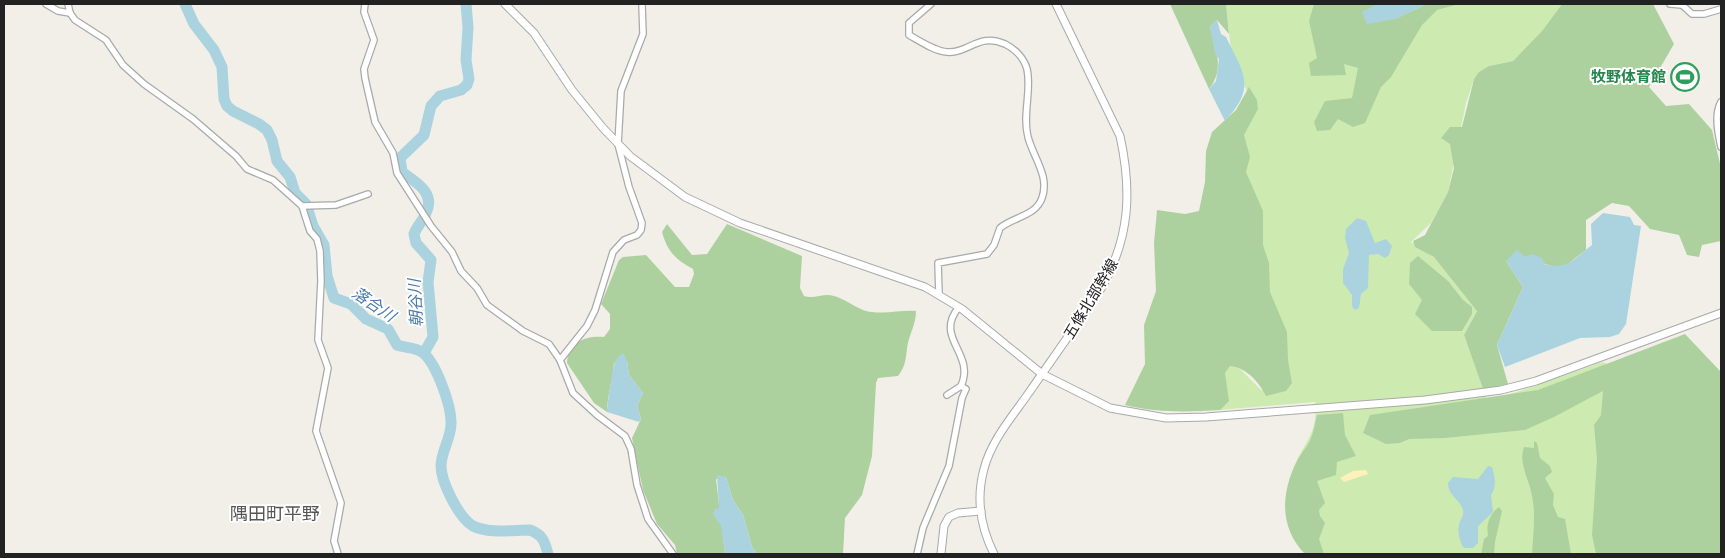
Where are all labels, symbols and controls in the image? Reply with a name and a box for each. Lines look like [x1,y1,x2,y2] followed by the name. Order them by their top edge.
[1670,62,1700,92] sports icon: 牧野体育館
[1591,68,1666,86] place label: 牧野体育館
[1060,256,1122,342] street label: 五條北部幹線
[405,277,426,327] water label: 朝谷川
[349,283,401,327] water label: 落合川
[230,503,320,525] district label: 隅田町平野

